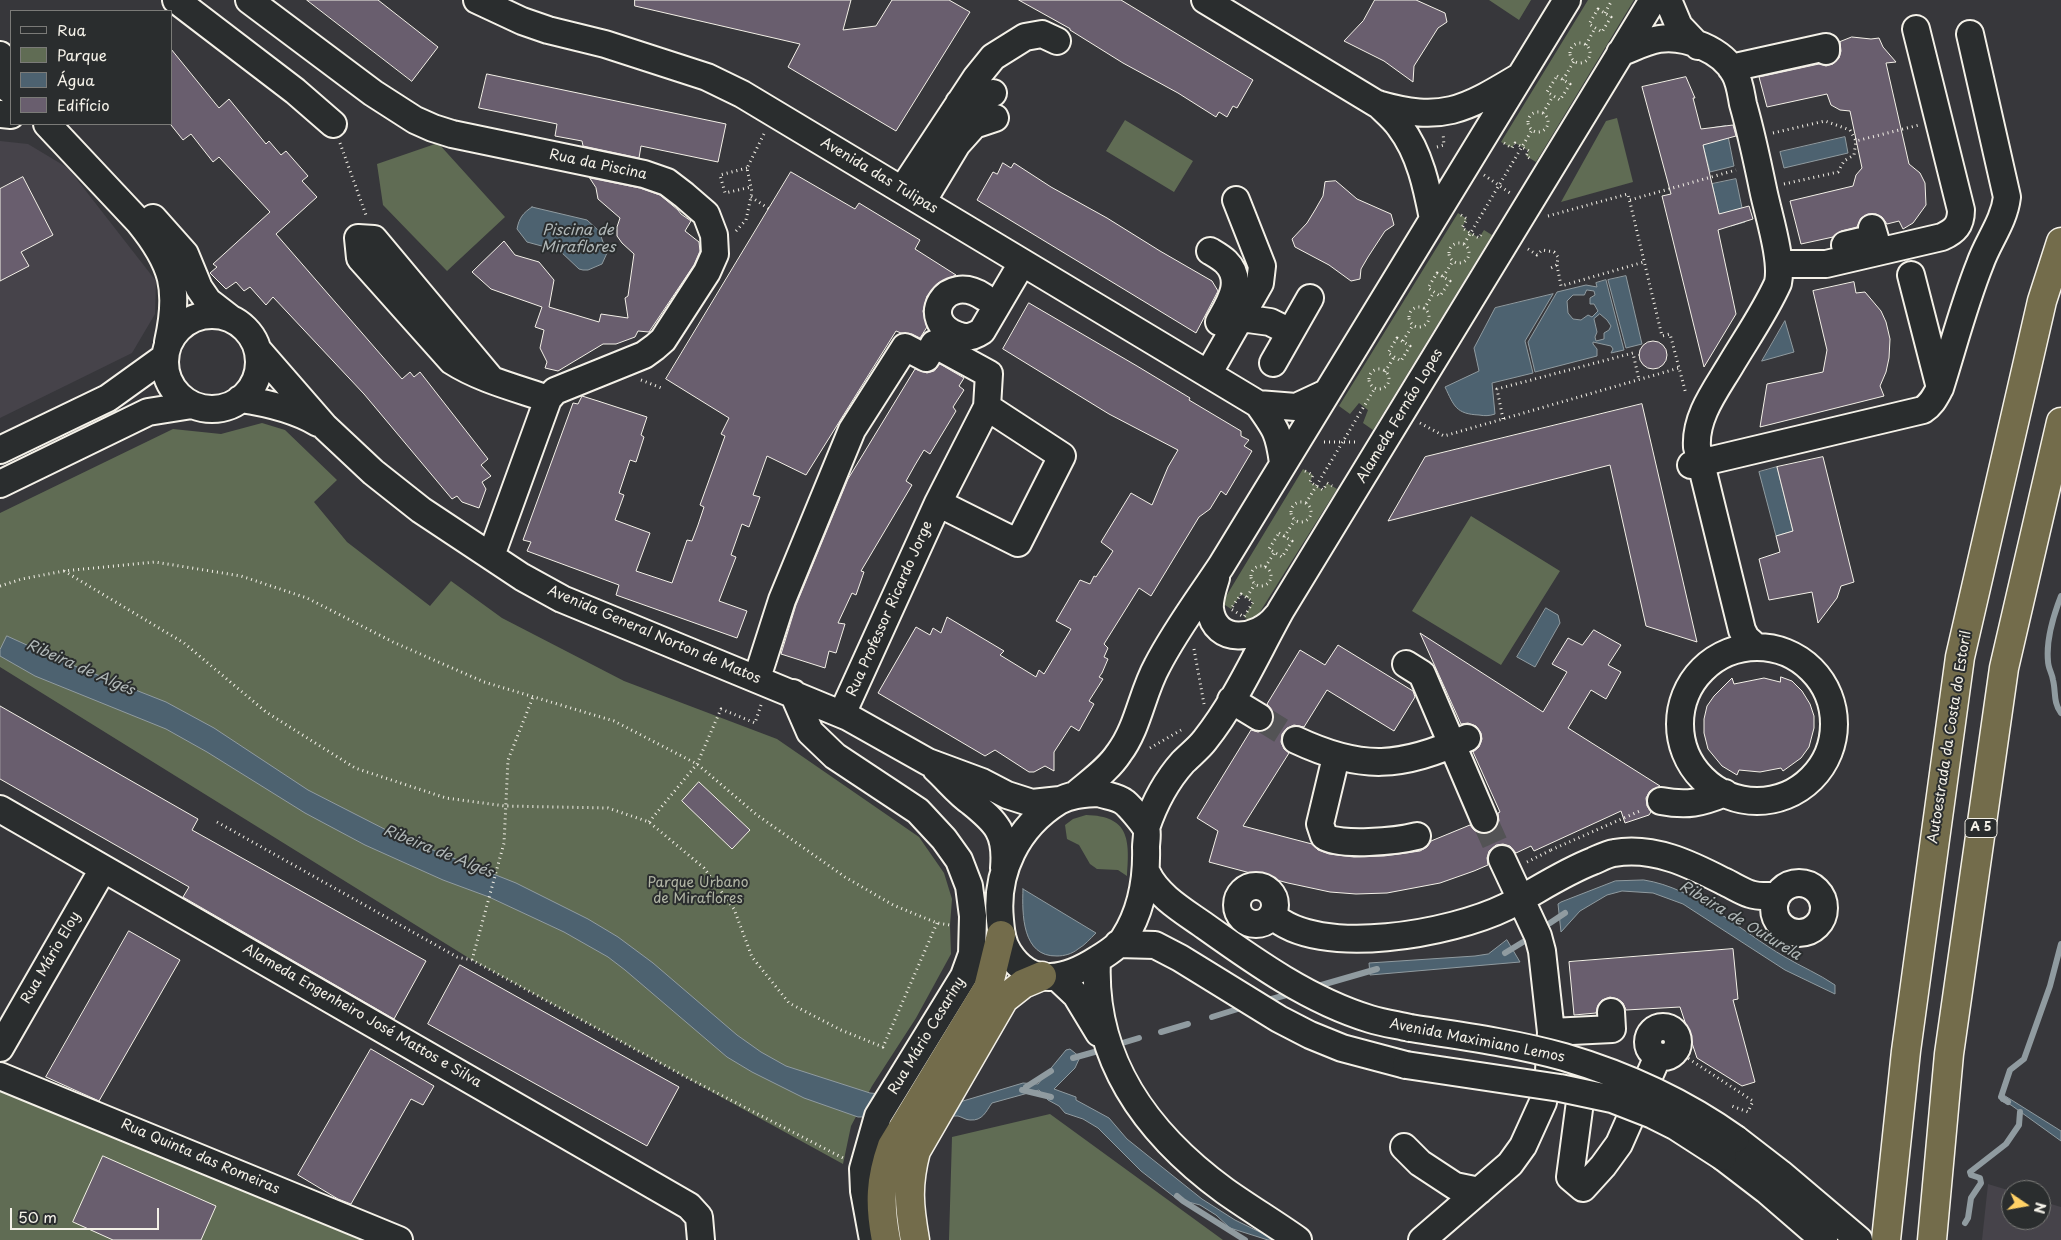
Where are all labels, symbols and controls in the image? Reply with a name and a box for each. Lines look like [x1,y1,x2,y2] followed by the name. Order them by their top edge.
[10,10,172,125] legend
[57,18,86,41] text: Rua
[57,43,107,66] text: Parque
[57,68,95,91] text: Água
[57,93,110,116] text: Edifício
[818,134,940,218] street label: Avenida das Tulipas
[548,146,648,184] street label: Rua da Piscina
[541,222,615,257] water label: Piscina de Miraflores
[1353,346,1447,486] street label: Alameda Fernão Lopes
[844,519,936,699] street label: Rua Professor Ricardo Jorge
[545,582,763,688] street label: Avenida General Norton de Matos
[1925,629,1975,845] street label: Autoestrada da Costa do Estoril
[23,636,137,700] water label: Ribeira de Algés
[1965,818,1997,838] road number: A 5
[381,822,495,882] water label: Ribeira de Algés
[648,875,748,908] park label: Parque Urbano de Miraflores
[1676,878,1804,964] water label: Ribeira de Outurela
[18,909,84,1007] street label: Rua Mário Eloy
[240,941,484,1091] street label: Alameda Engenheiro José Mattos e Silva
[885,974,969,1098] street label: Rua Mário Cesariny
[1388,1016,1566,1066] street label: Avenida Maximiano Lemos
[118,1116,282,1198] street label: Rua Quinta das Romeiras
[2001,1180,2051,1230] north arrow
[12,1198,161,1230] scale bar
[2029,1200,2052,1216] text: N
[18,1205,57,1228] text: 50 m

